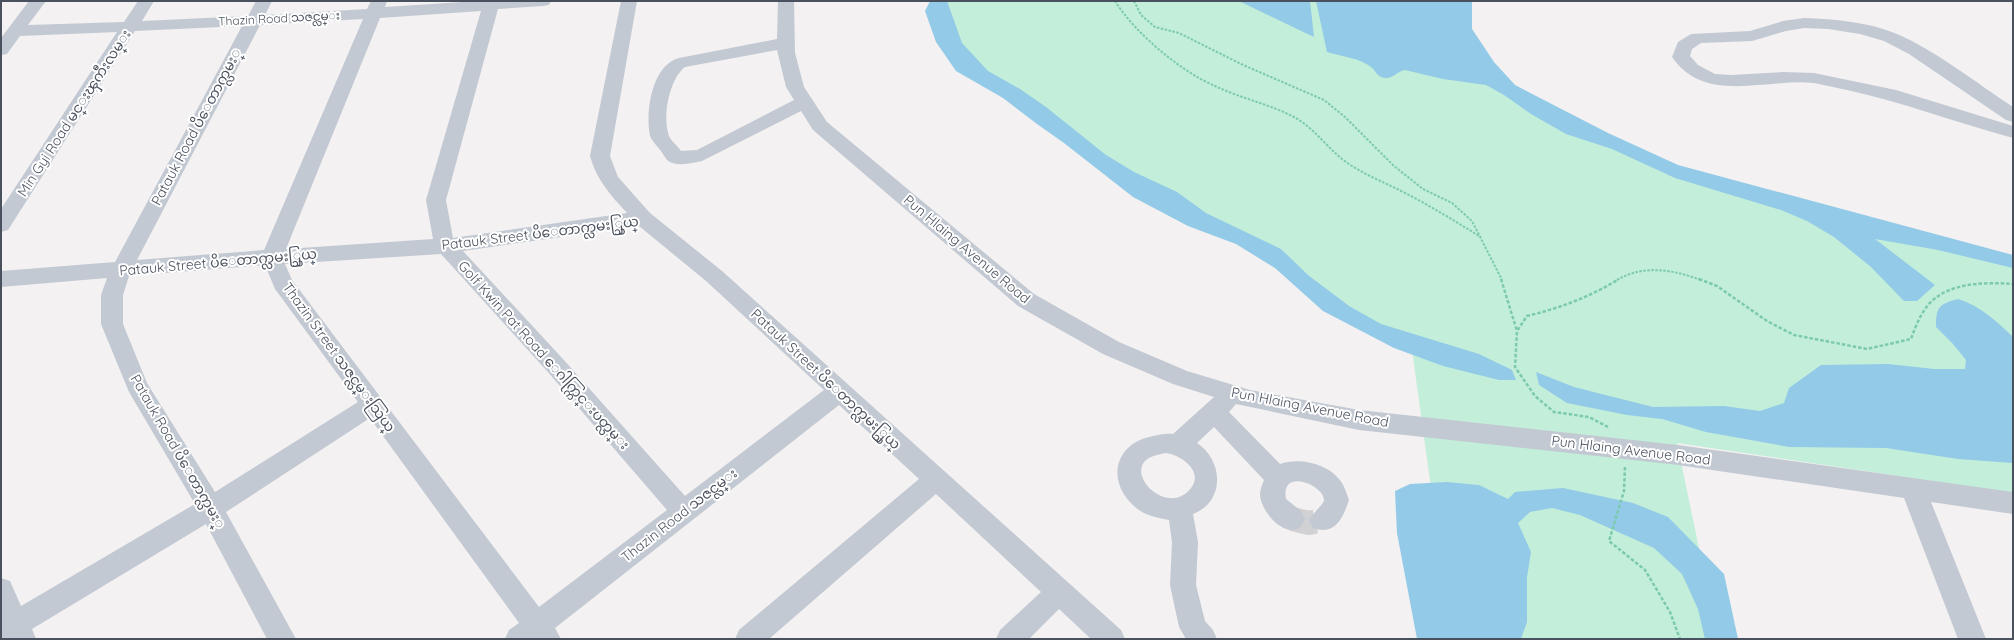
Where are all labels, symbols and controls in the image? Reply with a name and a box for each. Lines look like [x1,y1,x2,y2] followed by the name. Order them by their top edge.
[218,7,340,32] street label: Thazin Road သဇင္လမ္း
[12,26,137,202] street label: Min Gyi Road မင္းၾကီးလမ္း
[146,45,248,210] street label: Patauk Road ပိေတာက္လမး္
[900,191,1034,307] street label: Pun Hlaing Avenue Road
[440,211,640,257] street label: Patauk Street ပိေတာက္လမး္သြယ္
[118,243,318,283] street label: Patauk Street ပိေတာက္လမး္သြယ္
[452,256,634,455] street label: Golf Kwin Pat Road ေဂါက္ကြင္းပတ္လမ္း
[276,278,400,437] street label: Thazin Street သဇင္လမ္းသြယ္
[745,304,905,455] street label: Patauk Street ပိေတာက္လမး္သြယ္
[124,370,230,533] street label: Patauk Road ပိေတာက္လမး္
[1230,383,1390,431] street label: Pun Hlaing Avenue Road
[1550,431,1712,469] street label: Pun Hlaing Avenue Road
[617,464,742,568] street label: Thazin Road သဇင္လမ္း

